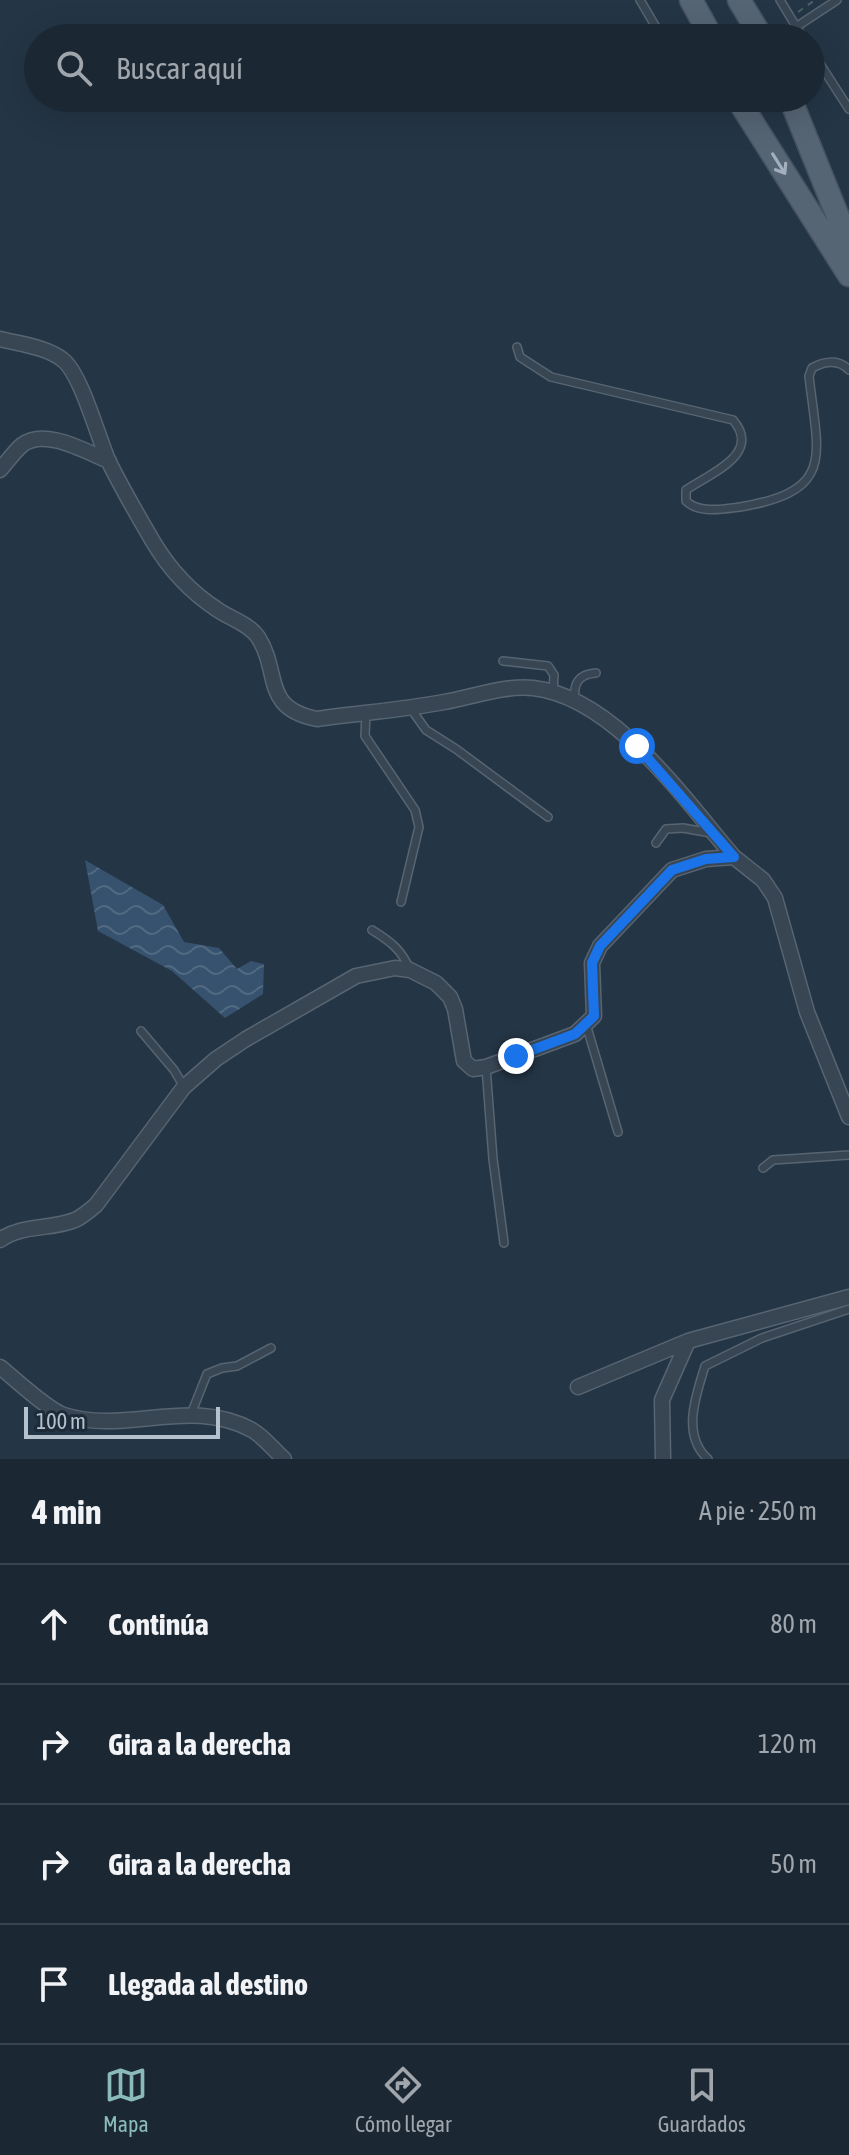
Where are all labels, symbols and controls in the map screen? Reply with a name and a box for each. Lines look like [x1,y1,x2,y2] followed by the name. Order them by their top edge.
[24,24,825,112] search box
[52,46,96,90] icon: search
[116,51,243,85] text: Buscar aquí
[771,152,787,175] one-way arrow
[619,728,655,764] route start
[498,1038,534,1074] route end
[24,1403,220,1439] scale bar
[36,1408,86,1434] text: 100 m
[32,1492,101,1531] text: 4 min
[699,1496,817,1526] text: A pie · 250 m
[32,1602,76,1646] icon: ahead
[108,1607,209,1641] text: Continúa
[770,1609,817,1639] text: 80 m
[32,1722,76,1766] icon: right
[108,1727,291,1761] text: Gira a la derecha
[758,1729,817,1759] text: 120 m
[32,1842,76,1886] icon: right
[108,1847,291,1881] text: Gira a la derecha
[770,1849,817,1879] text: 50 m
[32,1962,76,2006] icon: arrive
[108,1967,308,2001] text: Llegada al destino
[103,2063,149,2137] tab: Mapa
[355,2063,452,2137] tab: Cómo llegar
[658,2063,746,2137] tab: Guardados

